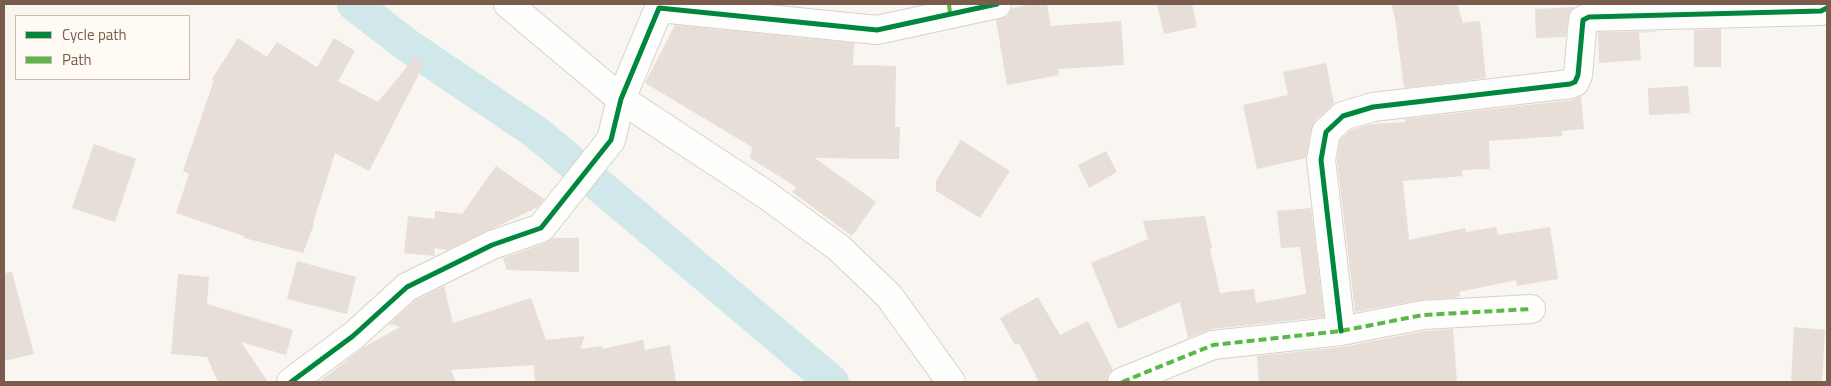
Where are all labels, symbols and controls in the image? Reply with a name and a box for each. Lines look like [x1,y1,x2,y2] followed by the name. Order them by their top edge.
[15,15,190,80] legend
[62,23,127,46] text: Cycle path
[62,48,92,71] text: Path

